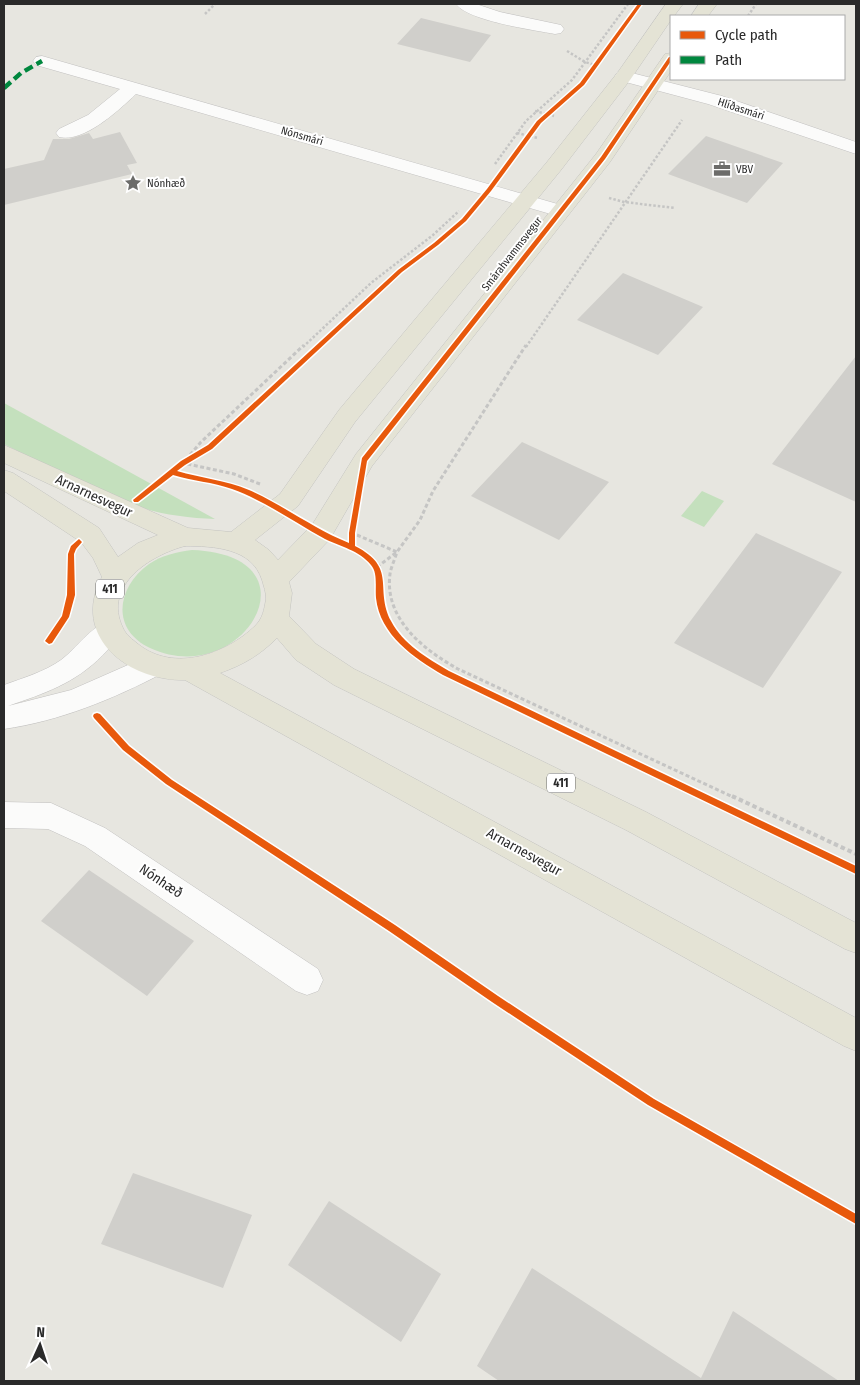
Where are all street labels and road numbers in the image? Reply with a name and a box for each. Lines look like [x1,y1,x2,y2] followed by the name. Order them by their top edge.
[716,95,766,123] street label: Hlíðasmári
[279,124,325,148] street label: Nónsmári
[479,214,545,294] street label: Smárahvammsvegur
[53,471,135,521] street label: Arnarnesvegur
[96,580,124,598] road number: 411
[547,774,575,792] road number: 411
[483,824,565,880] street label: Arnarnesvegur
[136,860,186,902] street label: Nónhæð

